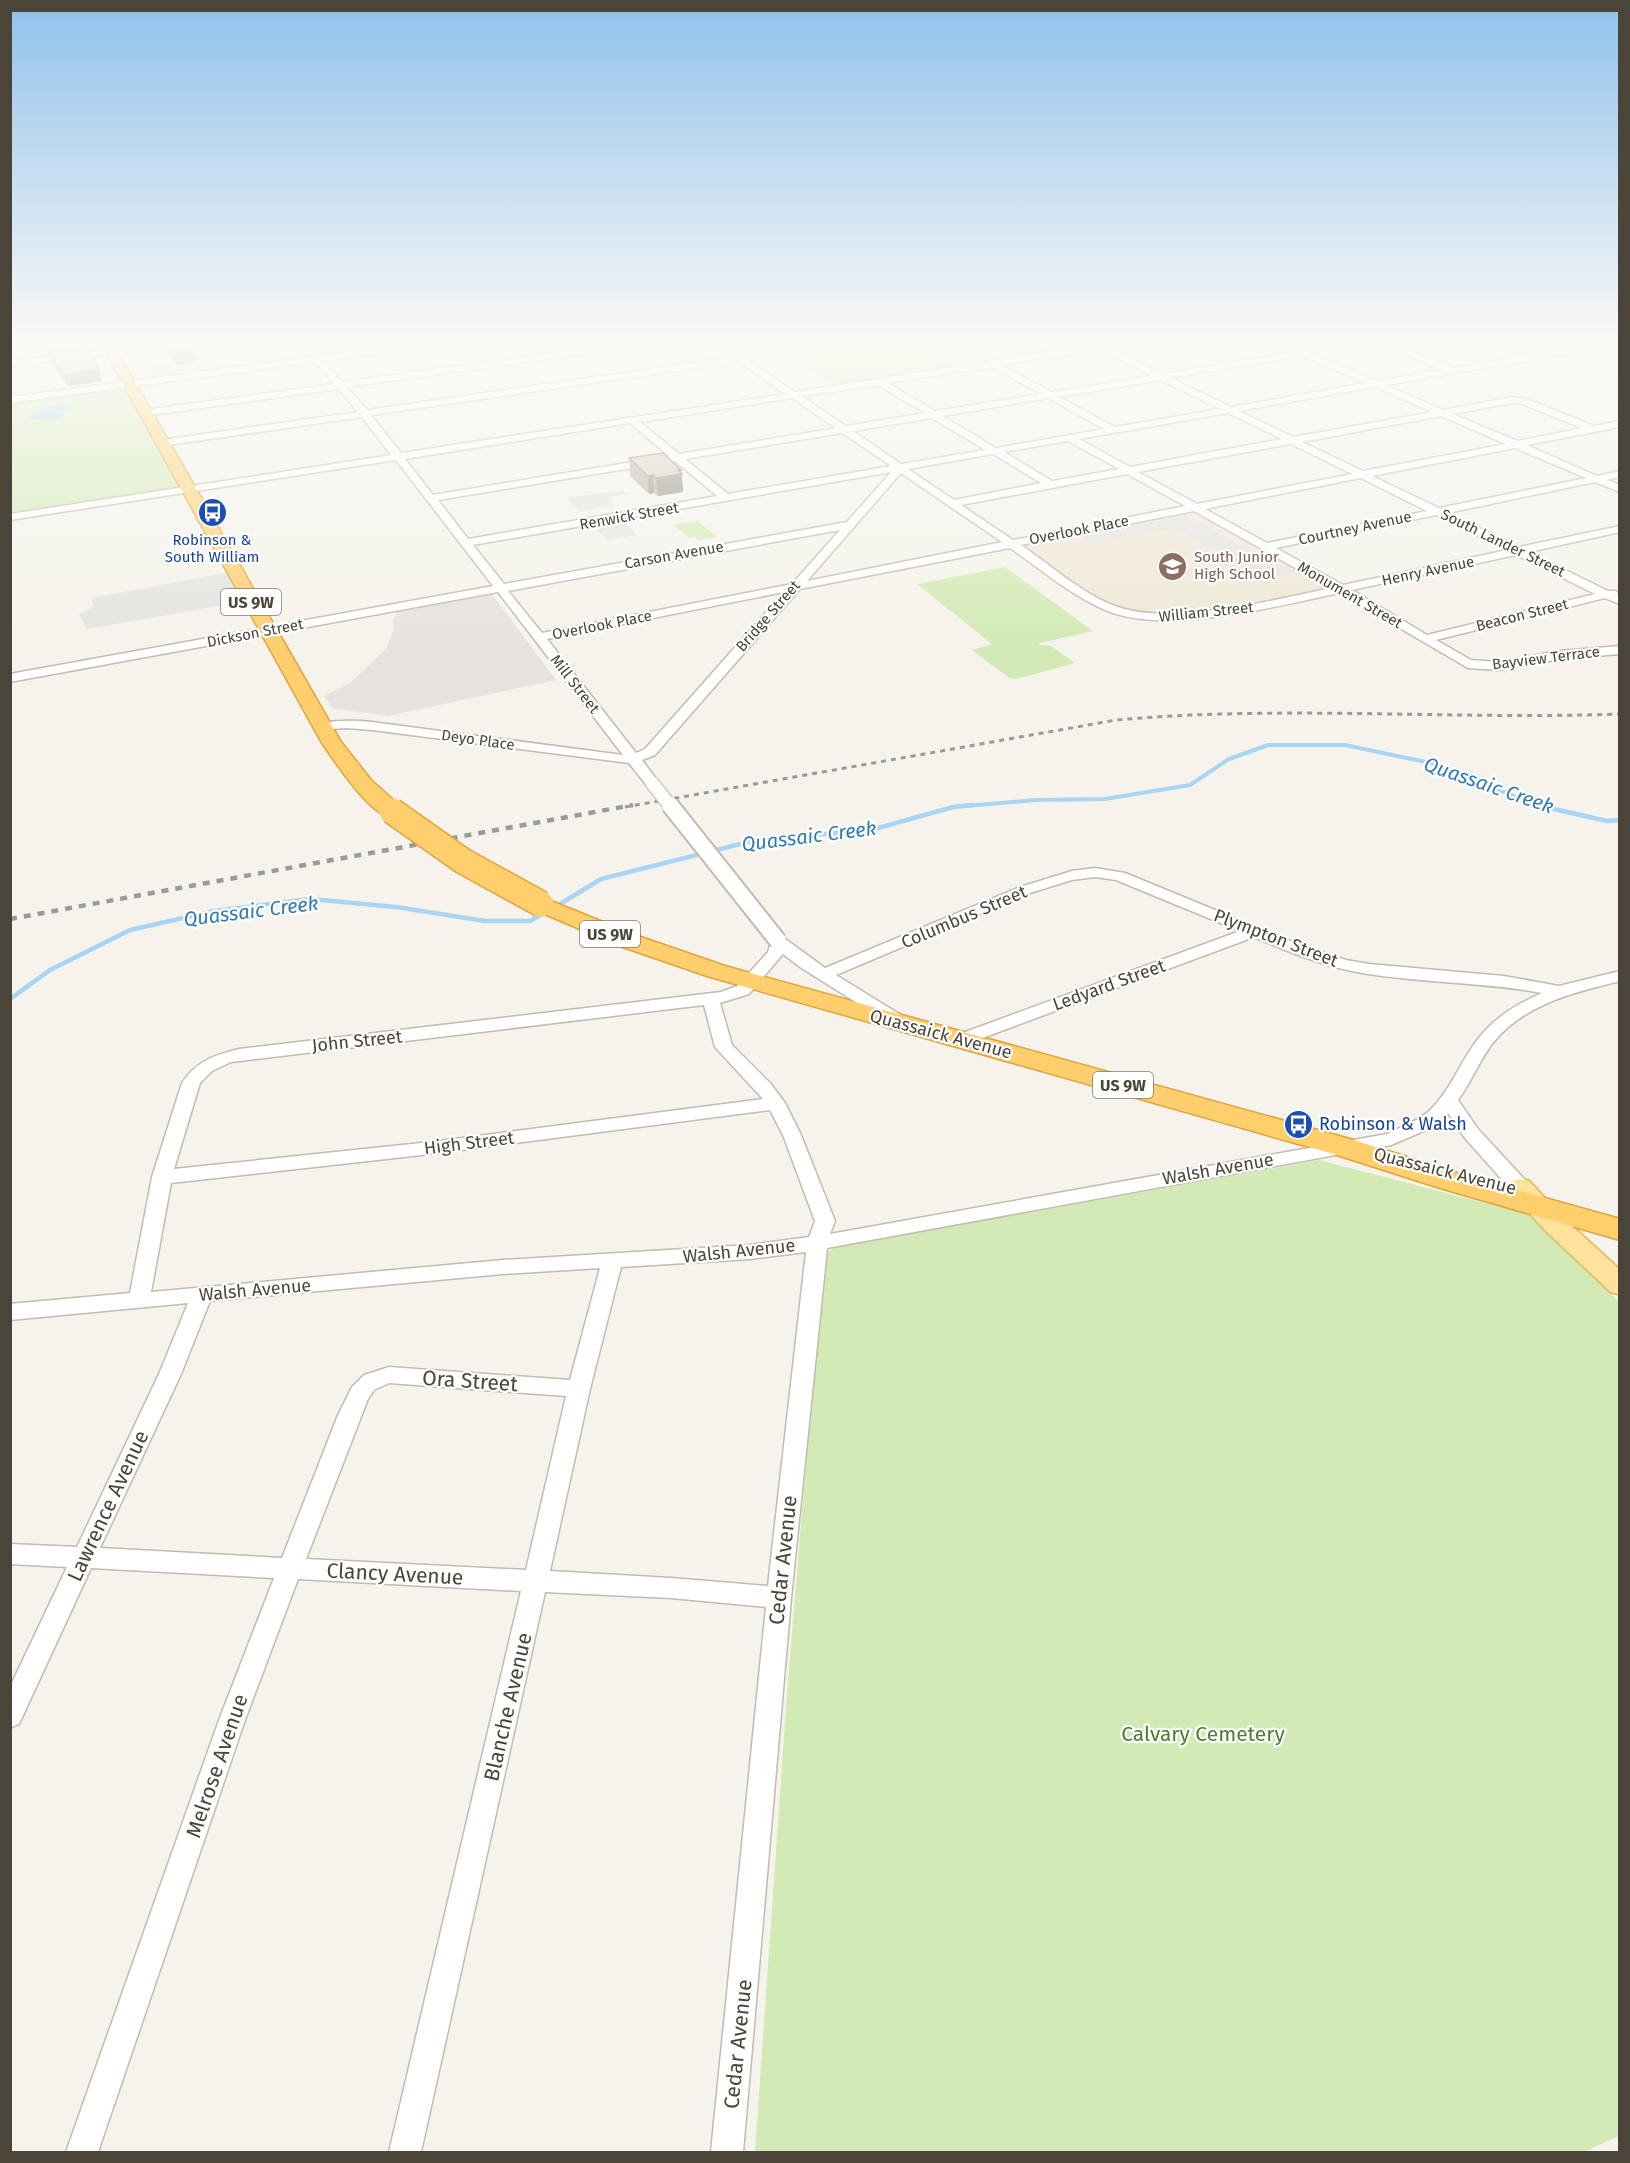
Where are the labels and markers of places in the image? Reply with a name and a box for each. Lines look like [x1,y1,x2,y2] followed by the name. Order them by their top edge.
[196,497,228,529] bus stop icon: Robinson & South William
[165,531,259,566] place label: Robinson & South William
[1194,548,1279,583] place label: South Junior High School
[1157,550,1189,582] school or university icon: South Junior High School
[1282,1108,1314,1140] bus stop icon: Robinson & Walsh
[1319,1113,1467,1135] place label: Robinson & Walsh

